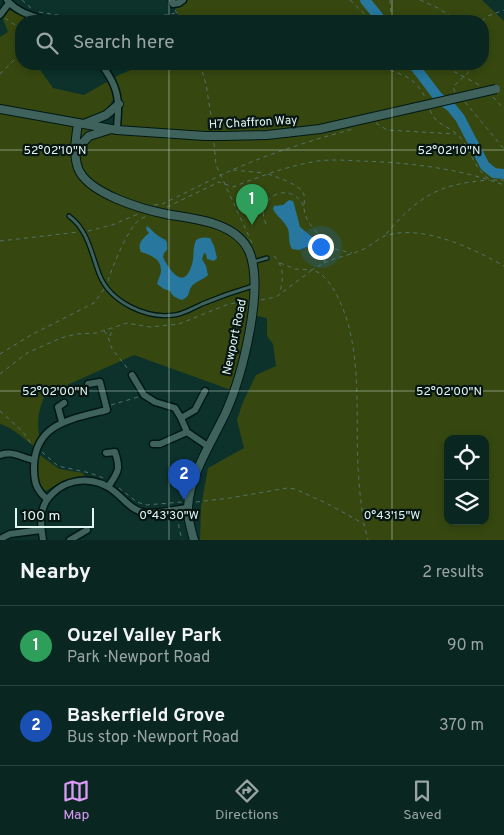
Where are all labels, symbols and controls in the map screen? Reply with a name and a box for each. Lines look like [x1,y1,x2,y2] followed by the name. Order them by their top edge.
[15,15,489,70] search box
[33,29,61,57] icon: search
[73,31,175,55] text: Search here
[208,113,298,133] street label: H7 Chaffron Way
[24,143,86,159] text: 52°02'10"N
[418,143,480,159] text: 52°02'10"N
[236,184,268,225] pin: 1
[308,234,334,260] your location
[219,298,251,377] street label: Newport Road
[22,384,88,400] text: 52°02'00"N
[416,384,482,400] text: 52°02'00"N
[444,435,489,525] map controls
[444,435,489,480] button: locate
[168,459,200,500] pin: 2
[444,480,489,525] button: layers
[15,505,94,528] scale bar
[22,508,60,525] text: 100 m
[139,508,199,524] text: 0°43'30"W
[364,508,420,524] text: 0°43'15"W
[20,559,91,586] text: Nearby
[422,563,484,583] text: 2 results
[67,624,222,648] text: Ouzel Valley Park
[33,636,39,656] text: 1
[447,636,484,656] text: 90 m
[67,648,210,668] text: Park · Newport Road
[67,704,225,728] text: Baskerfield Grove
[31,716,41,736] text: 2
[439,716,484,736] text: 370 m
[67,728,239,748] text: Bus stop · Newport Road
[62,777,90,824] tab: Map
[215,777,279,824] tab: Directions
[403,777,442,824] tab: Saved

